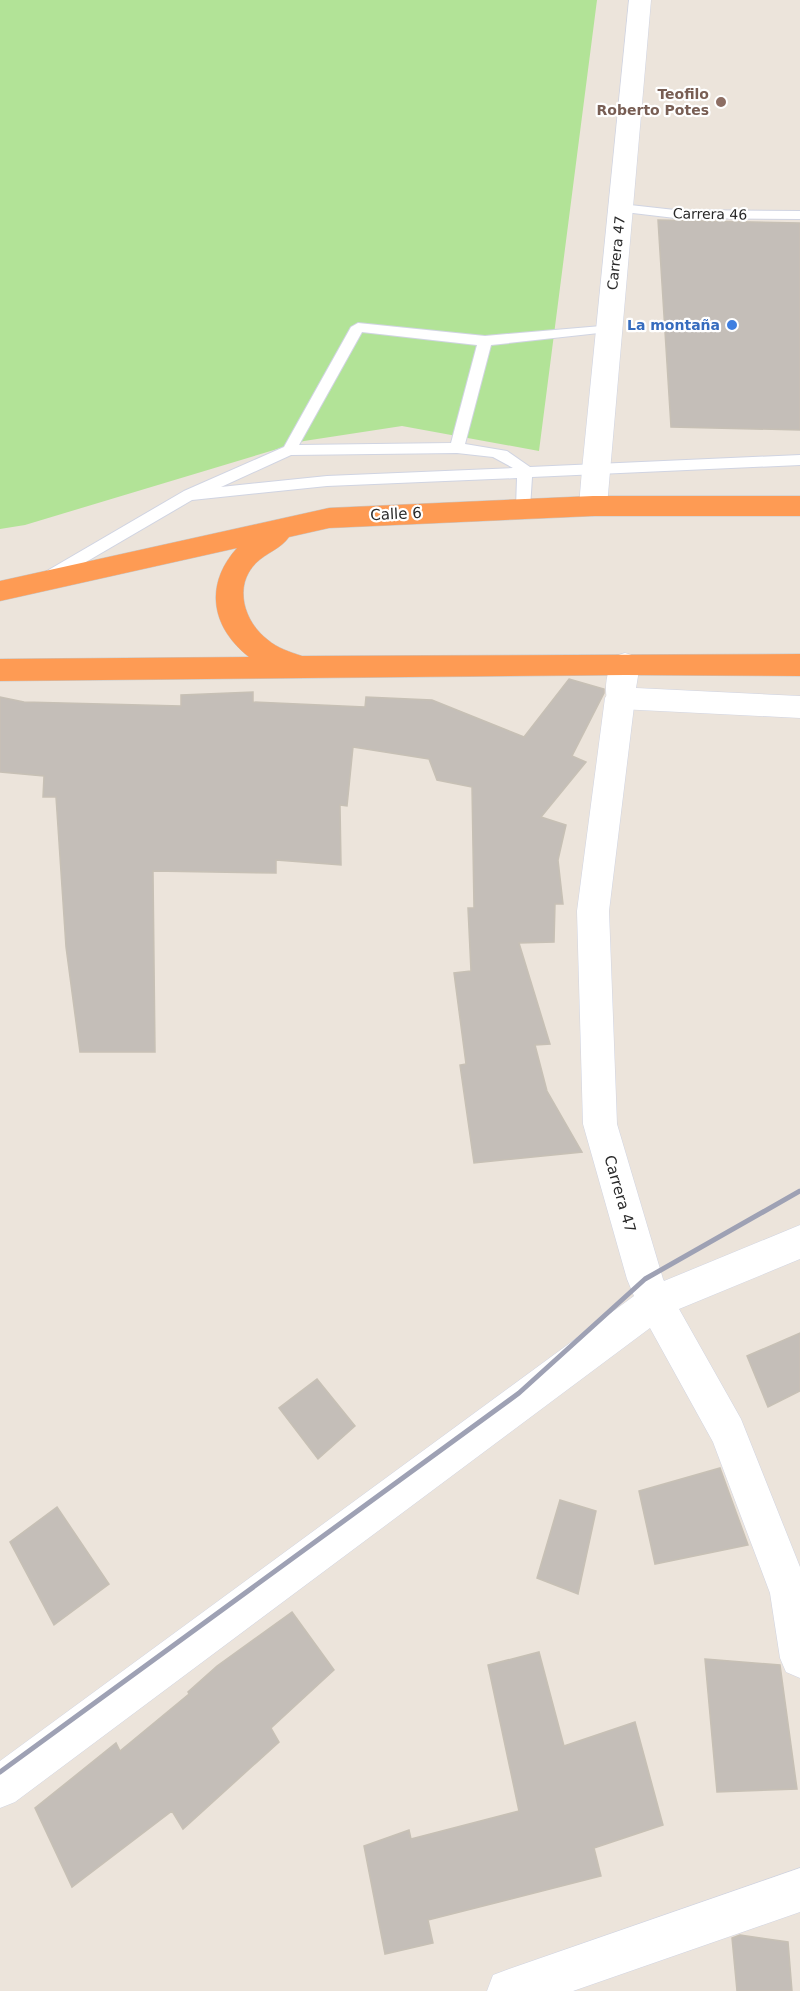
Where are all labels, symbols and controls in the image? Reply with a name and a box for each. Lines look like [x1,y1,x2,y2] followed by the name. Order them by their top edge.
[597,86,709,118] place label: Teofilo Roberto Potes
[714,95,728,109] marker: Teofilo Roberto Potes
[673,205,747,223] street label: Carrera 46
[604,215,628,291] street label: Carrera 47
[627,317,720,333] place label: La montaña
[725,318,739,332] marker: La montaña
[370,504,422,524] street label: Calle 6
[600,1153,640,1235] street label: Carrera 47

